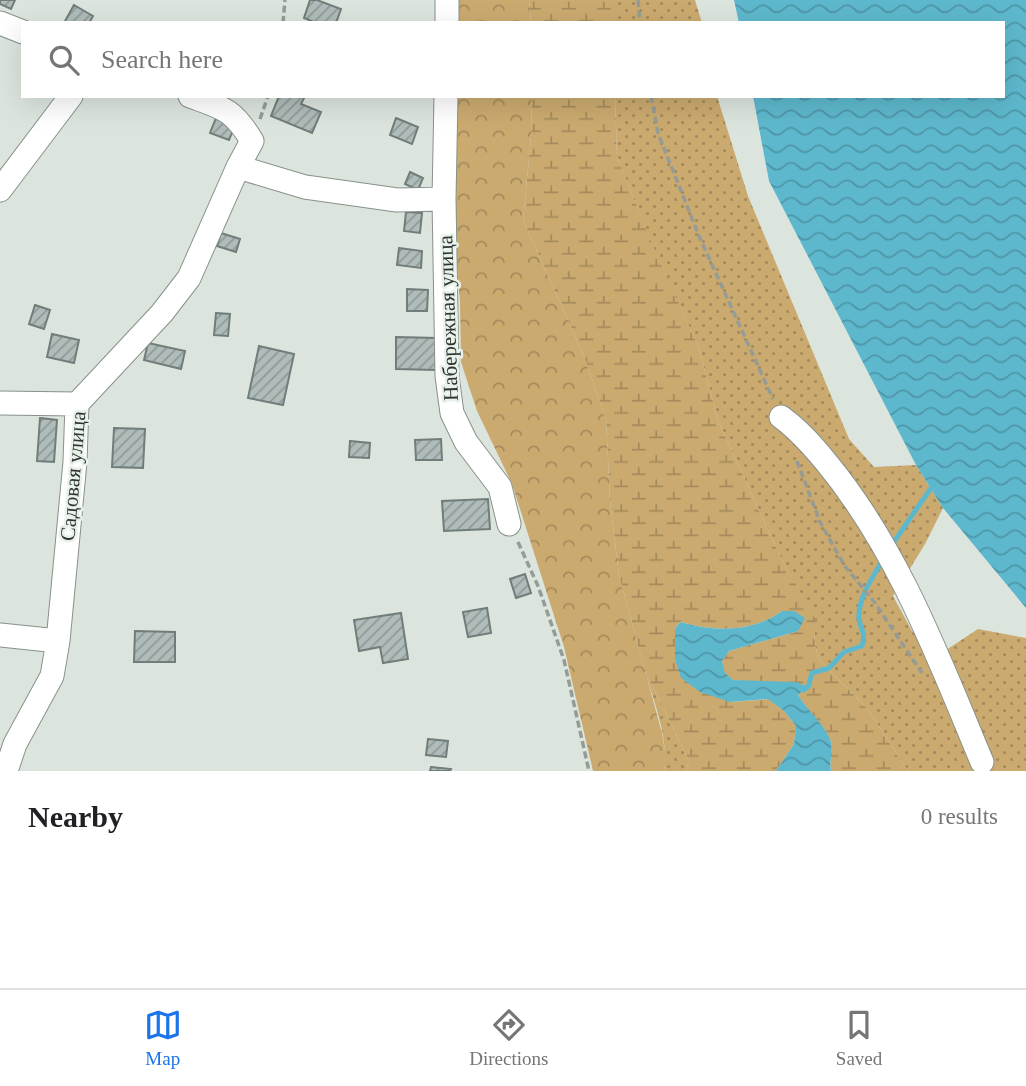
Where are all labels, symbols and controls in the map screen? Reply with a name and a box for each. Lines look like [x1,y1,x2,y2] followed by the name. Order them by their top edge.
[21,21,1005,98] search box
[45,41,83,79] icon: search
[101,45,223,74] text: Search here
[433,234,463,401] street label: Набережная улица
[55,409,91,542] street label: Садовая улица
[28,800,123,833] text: Nearby
[921,804,998,829] text: 0 results
[144,1006,182,1070] tab: Map
[469,1006,548,1070] tab: Directions
[836,1006,882,1070] tab: Saved

